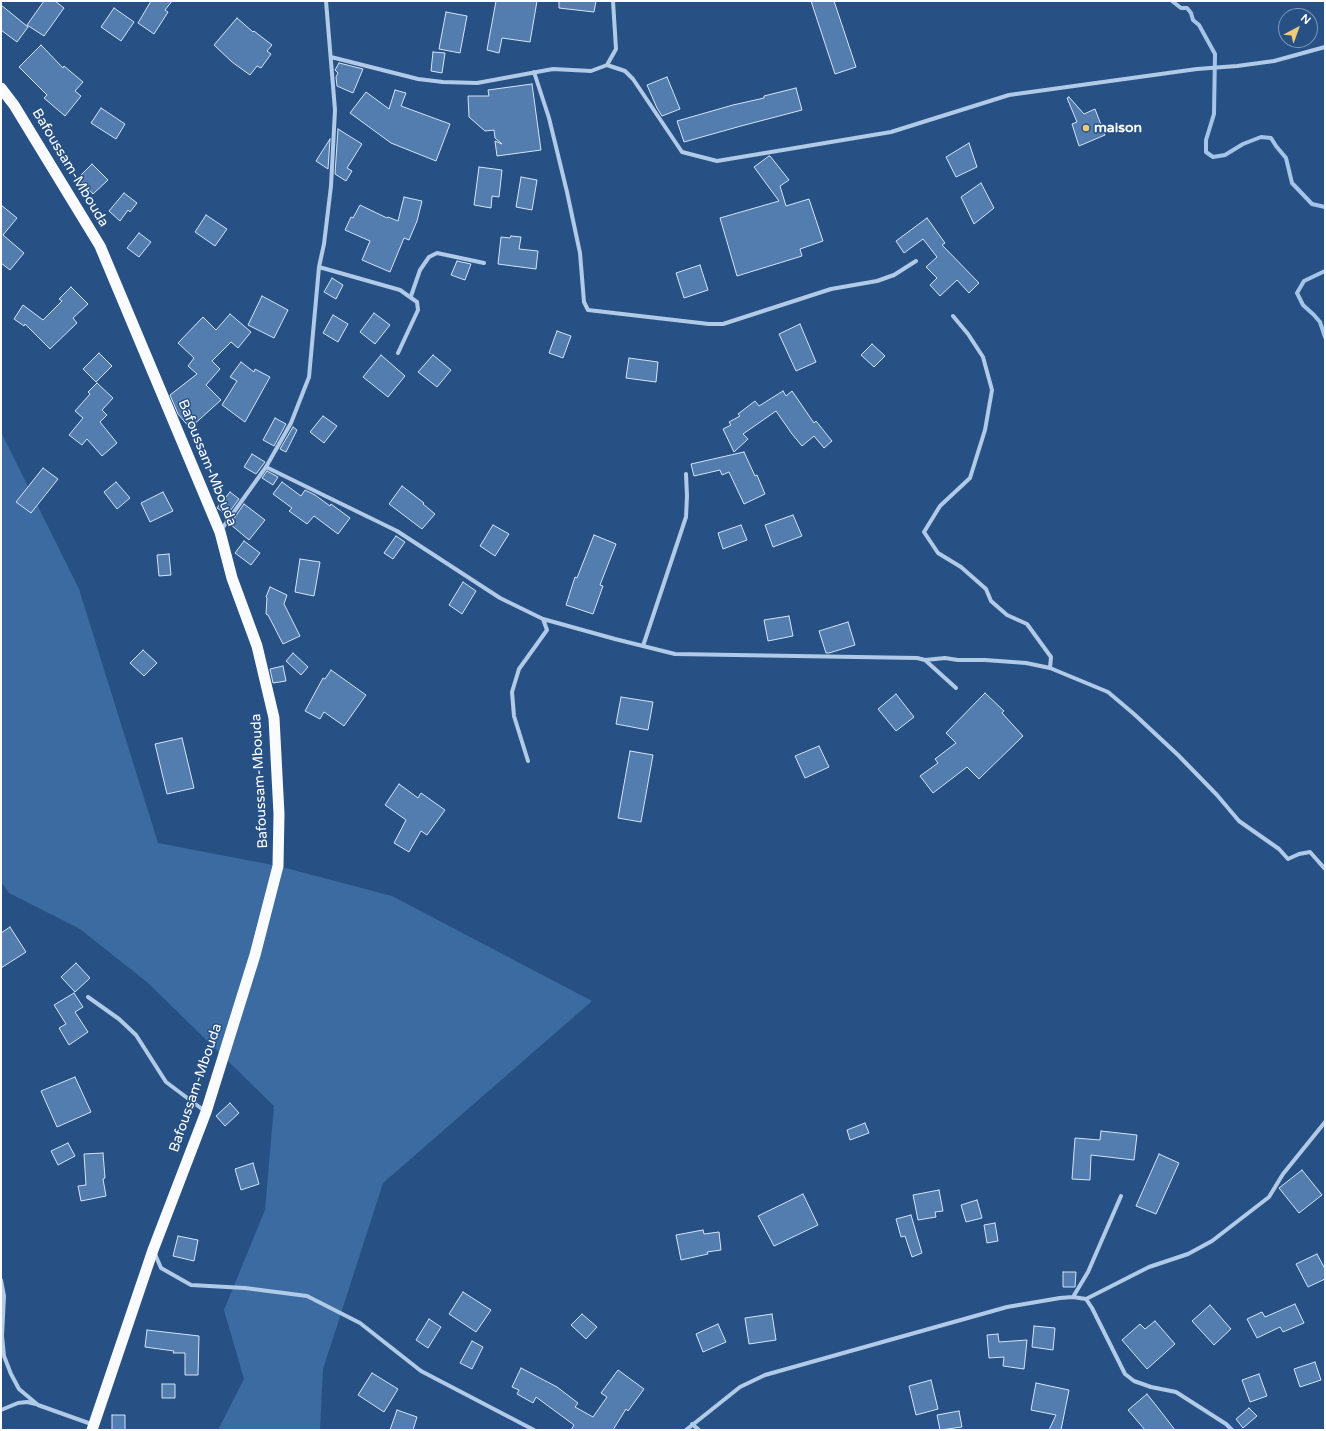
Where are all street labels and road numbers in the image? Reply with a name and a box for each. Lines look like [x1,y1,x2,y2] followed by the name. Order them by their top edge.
[28,106,112,230] street label: Bafoussam-Mbouda
[174,397,240,529] street label: Bafoussam-Mbouda
[248,713,272,849] street label: Bafoussam-Mbouda
[166,1021,226,1155] street label: Bafoussam-Mbouda

